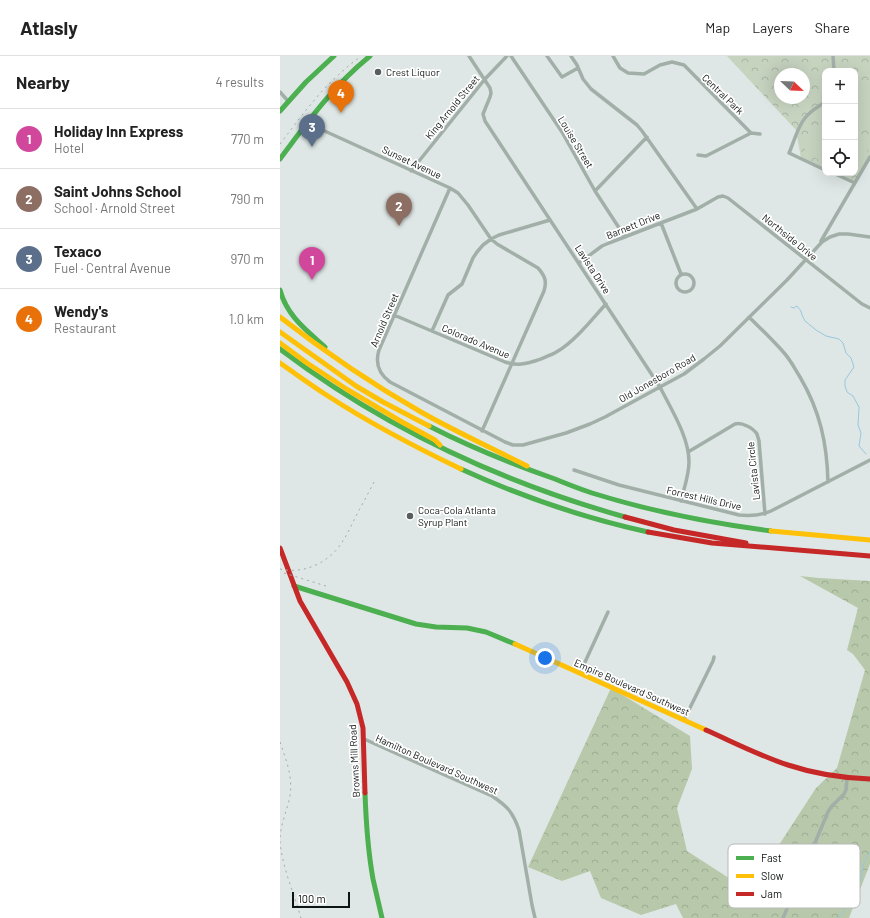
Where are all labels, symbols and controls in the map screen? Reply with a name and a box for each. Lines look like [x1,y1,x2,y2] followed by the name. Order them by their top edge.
[20,16,78,39] text: Atlasly
[705,19,730,36] text: Map
[752,19,793,36] text: Layers
[815,19,850,36] text: Share
[386,66,440,78] place label: Crest Liquor
[373,67,383,77] marker: Crest Liquor
[774,68,810,104] north arrow
[822,68,858,176] map controls
[822,68,858,104] button: +
[700,71,746,117] street label: Central Park
[16,72,70,92] text: Nearby
[422,72,482,141] street label: King Arnold Street
[216,74,264,90] text: 4 results
[328,80,354,113] pin: 4
[822,104,858,140] button: −
[299,114,325,147] pin: 3
[556,114,596,170] street label: Louise Street
[54,122,183,140] text: Holiday Inn Express
[27,131,31,147] text: 1
[231,131,264,147] text: 770 m
[54,140,84,156] text: Hotel
[822,140,858,176] button: locate
[380,143,444,181] street label: Sunset Avenue
[54,182,181,200] text: Saint Johns School
[25,191,33,207] text: 2
[230,191,264,207] text: 790 m
[386,193,412,226] pin: 2
[54,200,175,216] text: School · Arnold Street
[604,209,662,241] street label: Barnett Drive
[760,211,820,263] street label: Northside Drive
[54,242,102,260] text: Texaco
[573,242,613,296] street label: Lavista Drive
[299,247,325,280] pin: 1
[25,251,33,267] text: 3
[230,251,264,267] text: 970 m
[54,260,171,276] text: Fuel · Central Avenue
[367,291,401,349] street label: Arnold Street
[54,302,108,320] text: Wendy's
[25,311,33,327] text: 4
[229,311,264,327] text: 1.0 km
[54,320,116,336] text: Restaurant
[440,321,512,361] street label: Colorado Avenue
[617,351,697,405] street label: Old Jonesboro Road
[744,441,762,501] street label: Lavista Circle
[665,484,743,512] street label: Forrest Hills Drive
[418,504,496,528] place label: Coca-Cola Atlanta Syrup Plant
[405,511,415,521] marker: Coca-Cola Atlanta Syrup Plant
[535,648,555,668] your location
[572,656,692,718] street label: Empire Boulevard Southwest
[346,724,362,798] street label: Browns Mill Road
[374,732,500,797] street label: Hamilton Boulevard Southwest
[728,844,860,908] legend
[761,851,782,864] text: Fast
[761,869,784,882] text: Slow
[761,887,782,900] text: Jam
[292,890,350,909] scale bar
[298,892,326,905] text: 100 m

